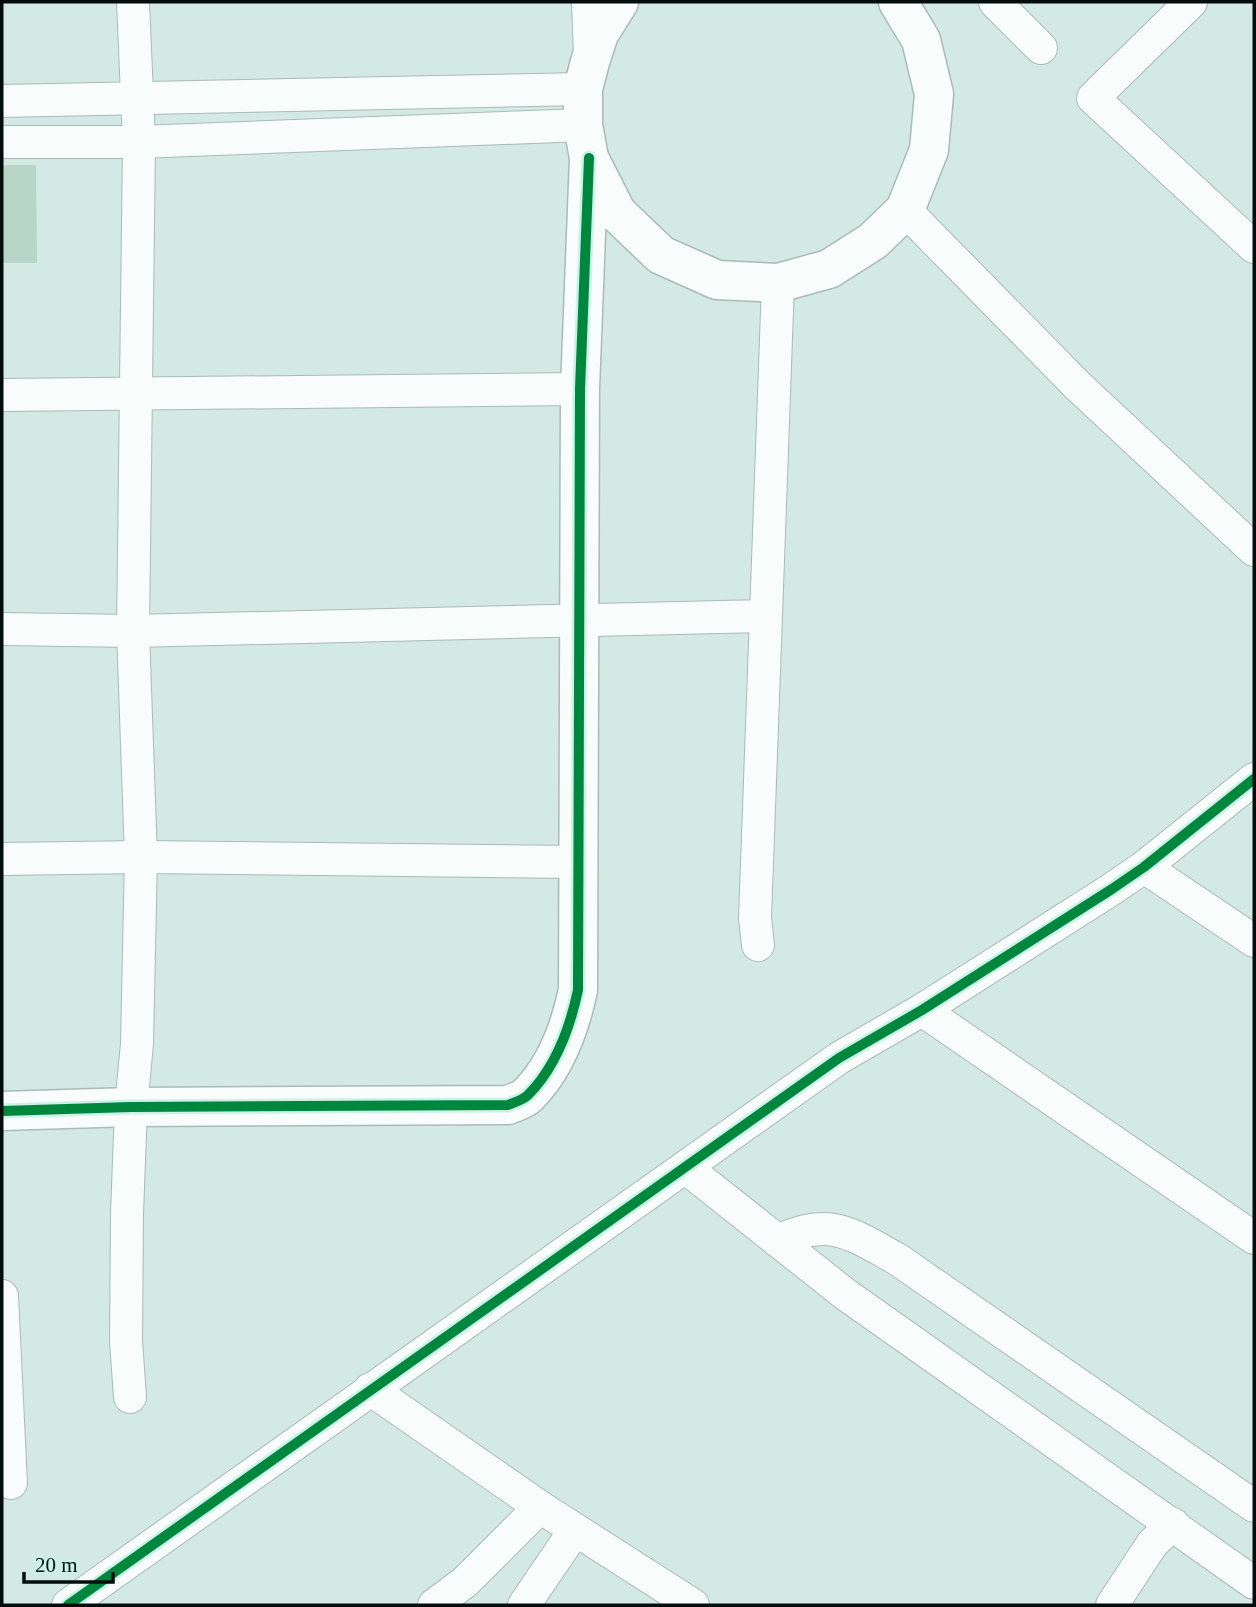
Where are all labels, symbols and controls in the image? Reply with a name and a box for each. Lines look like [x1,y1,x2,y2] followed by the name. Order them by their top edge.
[24,1540,114,1584] scale bar
[35,1553,78,1577] text: 20 m

